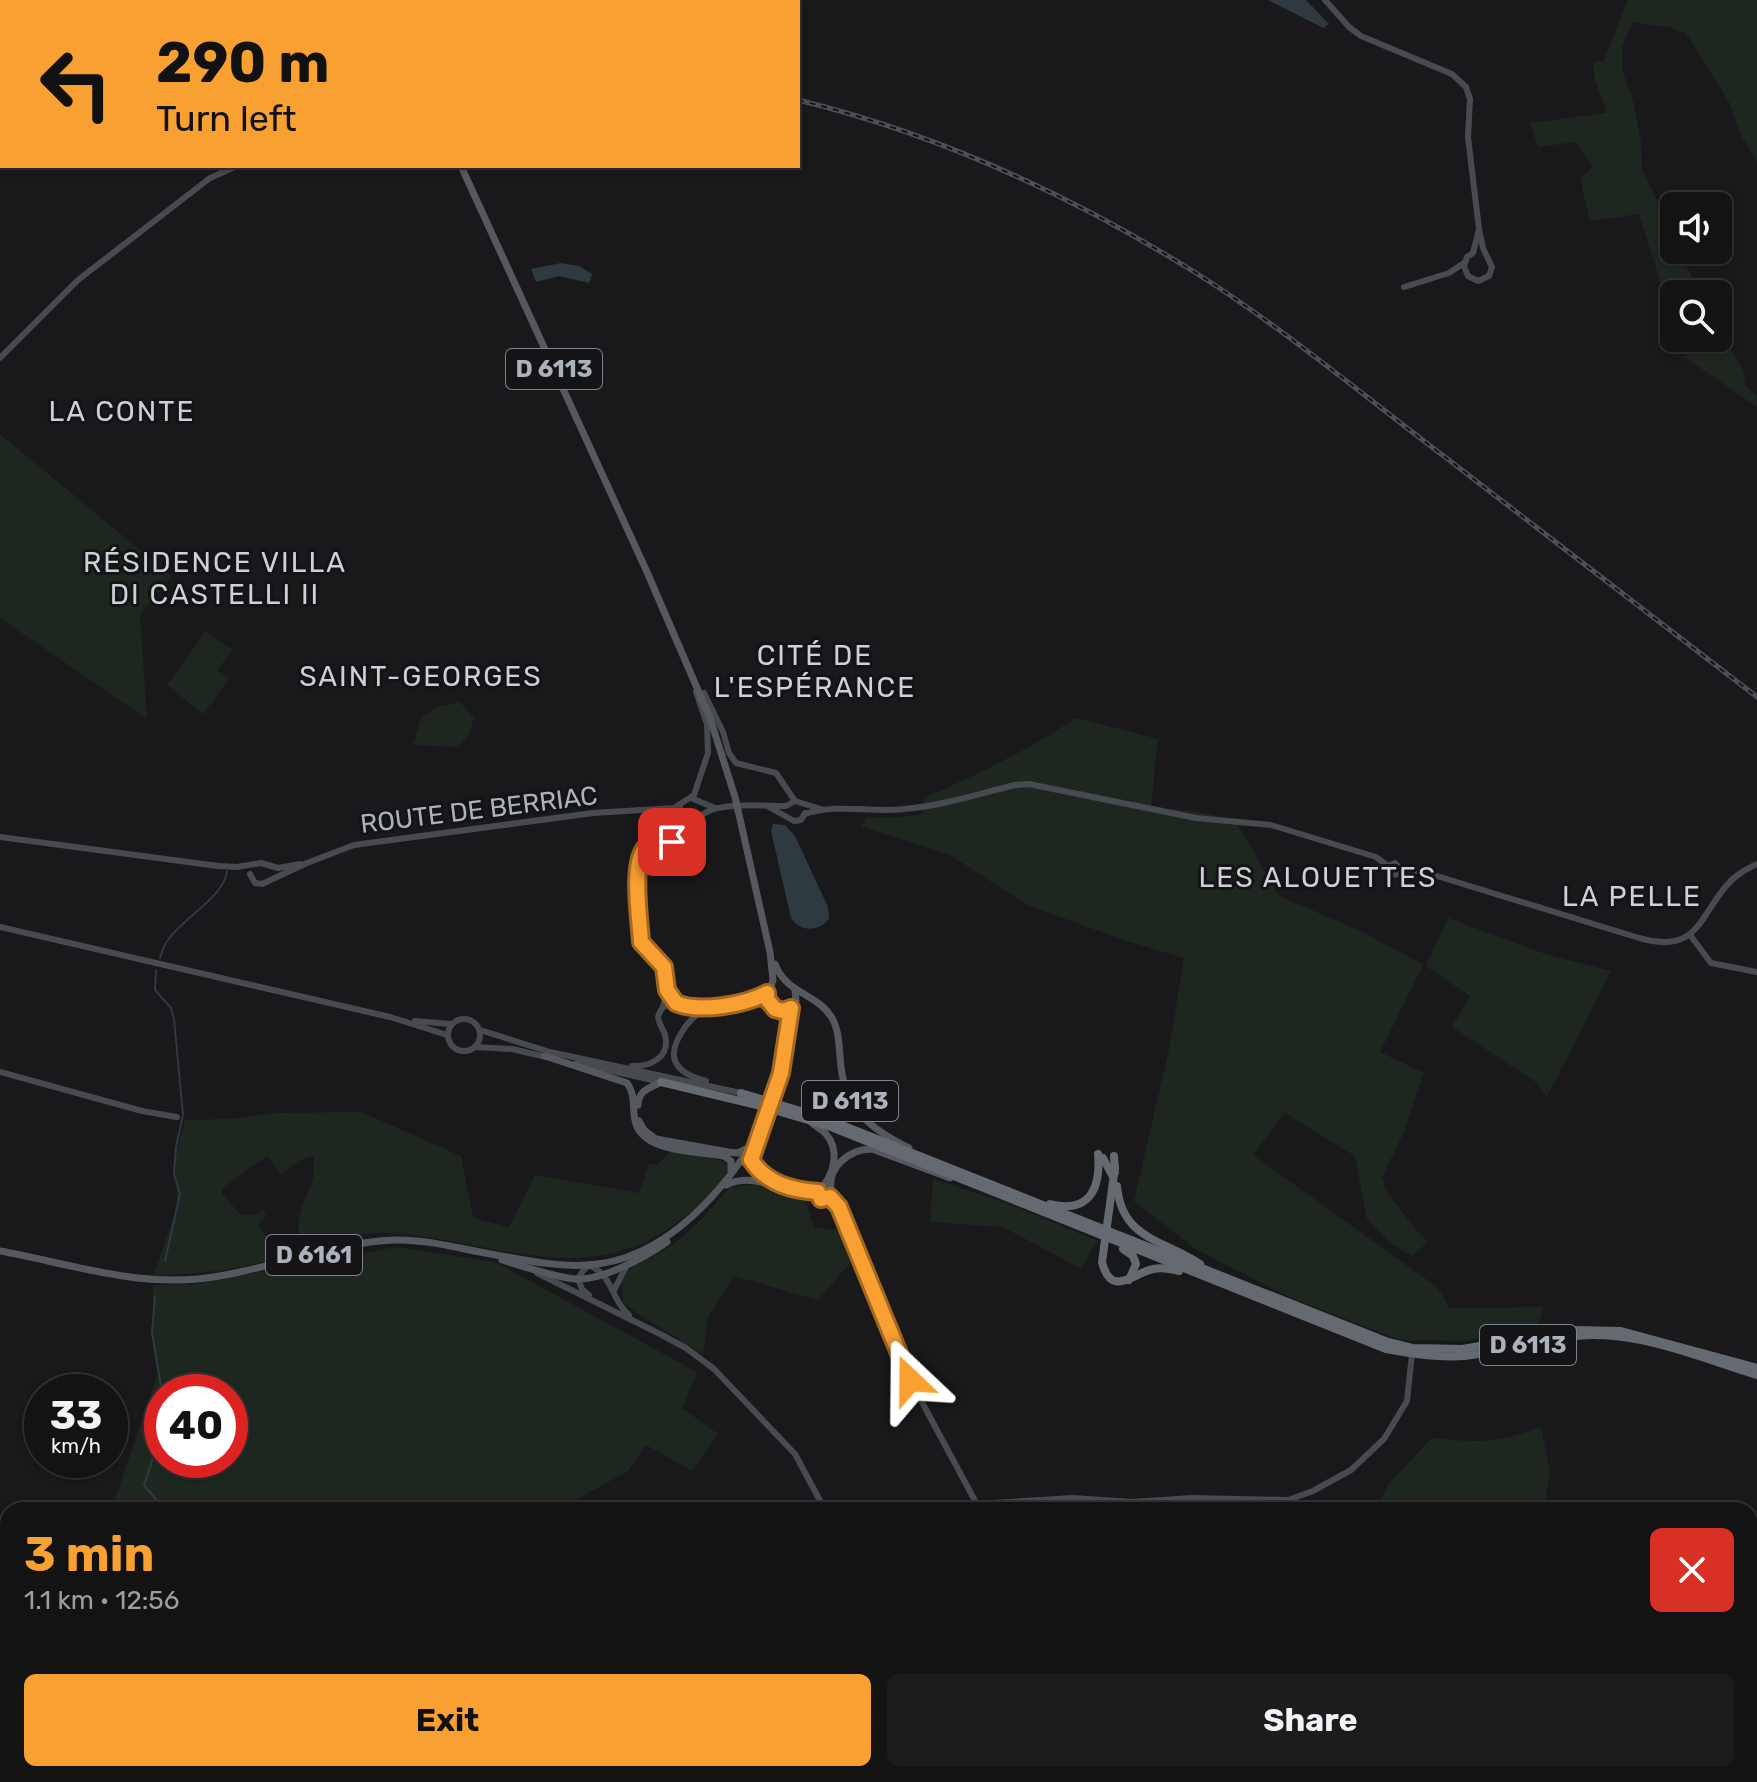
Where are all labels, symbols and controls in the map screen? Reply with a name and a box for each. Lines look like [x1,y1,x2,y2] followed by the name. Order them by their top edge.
[156,30,330,96] text: 290 m
[24,32,128,136] icon: left
[156,97,297,140] text: Turn left
[1660,192,1732,352] map controls
[1660,192,1732,264] button: sound
[1660,280,1732,352] button: search
[506,349,602,389] road number: D 6113
[49,395,195,428] district label: LA CONTE
[83,546,347,611] district label: RÉSIDENCE VILLA DI CASTELLI II
[714,639,916,704] district label: CITÉ DE L'ESPÉRANCE
[299,660,543,693] district label: SAINT-GEORGES
[359,780,599,840] street label: ROUTE DE BERRIAC
[638,808,706,876] pin
[650,820,694,864] icon: arrive
[1199,861,1437,894] district label: LES ALOUETTES
[1562,880,1702,913] district label: LA PELLE
[802,1081,898,1121] road number: D 6113
[266,1235,362,1275] road number: D 6161
[1480,1325,1576,1365] road number: D 6113
[868,1338,952,1422] position arrow
[144,1374,248,1478] speed limit sign: 40
[50,1392,102,1439] text: 33
[51,1434,101,1458] text: km/h
[24,1526,154,1583] text: 3 min
[1650,1528,1734,1612] button: close
[24,1585,179,1616] text: 1.1 km · 12:56
[24,1674,871,1766] button: Exit
[887,1674,1734,1766] button: Share

